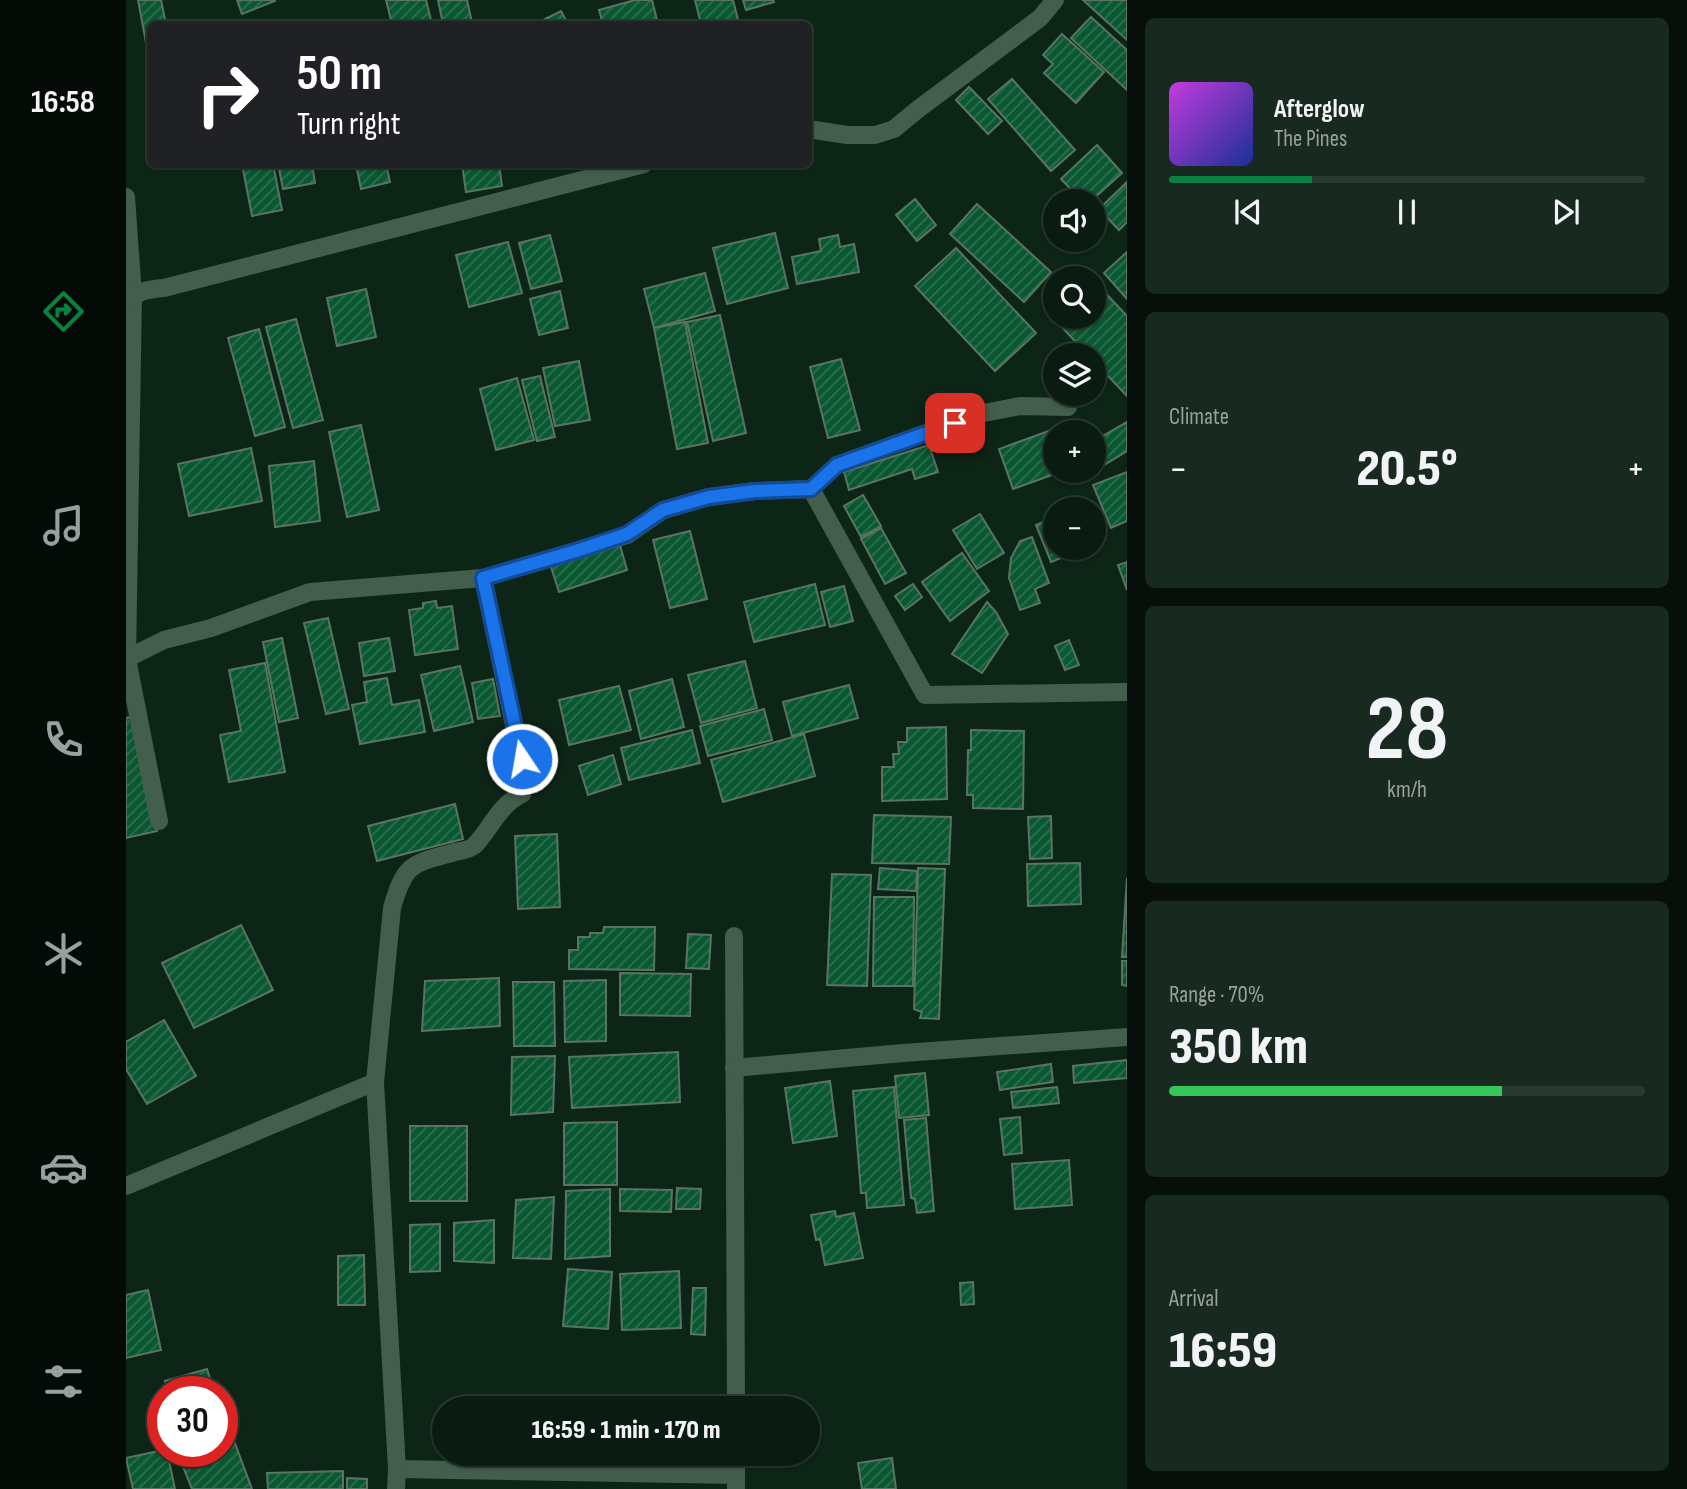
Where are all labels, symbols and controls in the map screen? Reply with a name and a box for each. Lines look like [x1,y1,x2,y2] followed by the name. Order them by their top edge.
[297,45,382,104] text: 50 m
[182,49,273,140] icon: right
[31,83,95,122] text: 16:58
[1274,94,1365,125] text: Afterglow
[297,105,401,144] text: Turn right
[1274,125,1347,153] text: The Pines
[1043,189,1106,560] map controls
[1043,189,1106,252] button: sound
[1229,193,1267,231] icon: previous
[1388,193,1426,231] icon: pause
[1547,193,1585,231] icon: next
[1043,266,1106,329] button: search
[39,287,88,336] icon: directions
[1043,343,1106,406] button: layers
[925,393,985,453] pin
[1169,403,1229,431] text: Climate
[936,404,974,442] icon: arrive
[1043,420,1106,483] button: +
[1356,438,1458,501] text: 20.5°
[1169,447,1188,492] text: −
[1626,447,1645,492] text: +
[1043,497,1106,560] button: −
[39,501,88,550] icon: music
[1366,676,1448,785] text: 28
[39,715,88,764] icon: phone
[485,722,559,796] position arrow
[1387,776,1427,804] text: km/h
[39,929,88,978] icon: climate
[1169,981,1264,1009] text: Range · 70%
[1169,1016,1308,1079] text: 350 km
[39,1143,88,1192] icon: car
[1169,1285,1218,1313] text: Arrival
[1169,1320,1277,1383] text: 16:59
[39,1357,88,1406] icon: filters
[147,1376,238,1467] speed limit sign: 30
[531,1415,721,1446] text: 16:59 · 1 min · 170 m

